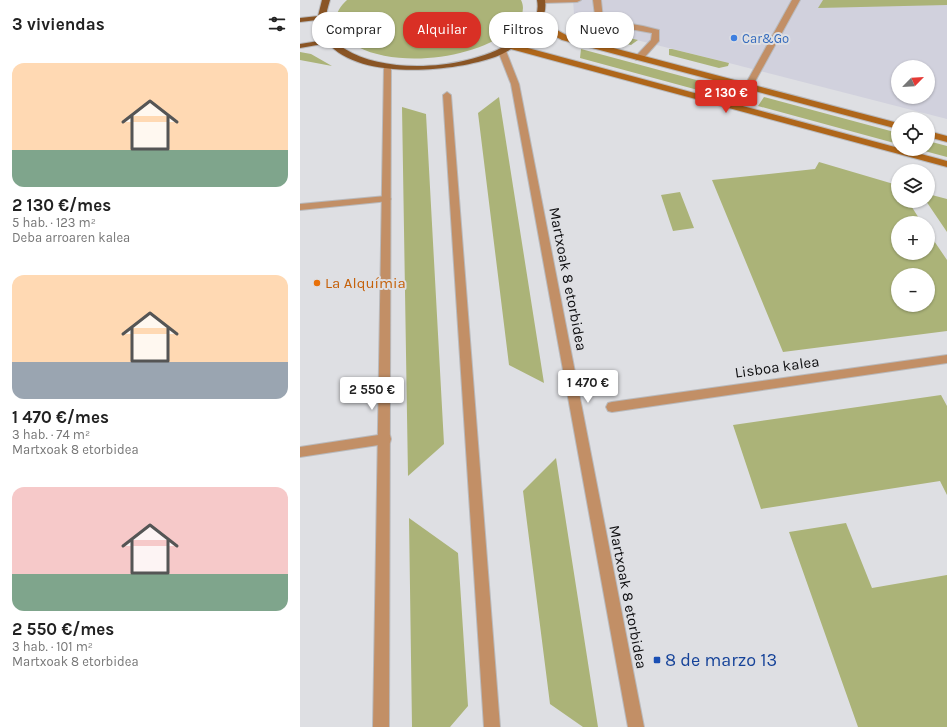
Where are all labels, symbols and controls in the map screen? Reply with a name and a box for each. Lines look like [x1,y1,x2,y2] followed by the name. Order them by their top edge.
[312,12,395,48] chip: Comprar
[403,12,481,48] chip: Alquilar
[489,12,558,48] chip: Filtros
[566,12,634,48] chip: Nuevo
[266,13,288,35] icon: filters
[12,14,105,34] text: 3 viviendas
[742,31,789,46] place label: Car&Go
[729,33,739,43] marker: Car&Go
[891,60,935,104] north arrow
[891,60,935,312] map controls
[689,80,763,114] pin: 2 130 €
[704,85,748,100] text: 2 130 €
[114,89,186,161] icon: home
[891,112,935,156] button: locate
[891,164,935,208] button: layers
[12,195,111,215] text: 2 130 €/mes
[545,206,591,352] street label: Martxoak 8 etorbidea
[12,215,96,230] text: 5 hab. · 123 m²
[891,216,935,260] button: +
[12,230,130,245] text: Deba arroaren kalea
[891,268,935,312] button: −
[325,274,406,292] place label: La Alquímia
[312,278,322,288] marker: La Alquímia
[114,301,186,373] icon: home
[734,352,820,382] street label: Lisboa kalea
[551,370,625,404] pin: 1 470 €
[567,375,609,390] text: 1 470 €
[335,377,409,411] pin: 2 550 €
[349,382,395,397] text: 2 550 €
[12,407,109,427] text: 1 470 €/mes
[12,427,90,442] text: 3 hab. · 74 m²
[12,442,139,457] text: Martxoak 8 etorbidea
[114,513,186,585] icon: home
[605,524,651,670] street label: Martxoak 8 etorbidea
[12,619,114,639] text: 2 550 €/mes
[12,639,93,654] text: 3 hab. · 101 m²
[665,649,777,671] place label: 8 de marzo 13
[12,654,139,669] text: Martxoak 8 etorbidea
[652,655,662,665] marker: 8 de marzo 13

